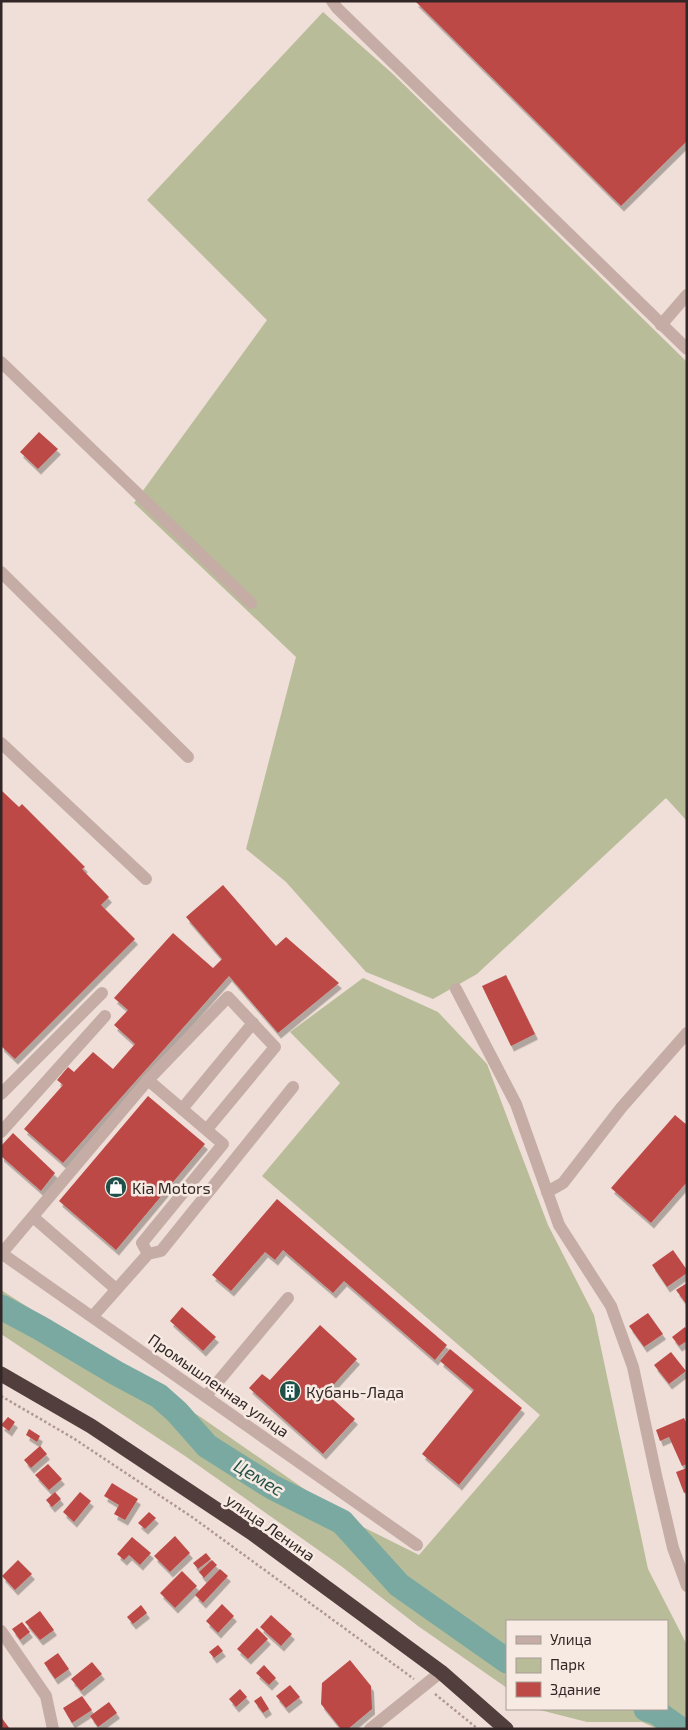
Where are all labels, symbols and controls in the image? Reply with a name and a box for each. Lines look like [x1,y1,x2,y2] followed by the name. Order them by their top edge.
[104,1175,128,1199] shop icon: Kia Motors
[132,1178,211,1197] place label: Kia Motors
[144,1329,293,1442] street label: Промышленная улица
[278,1379,302,1403] building icon: Кубань-Лада
[306,1382,404,1402] place label: Кубань-Лада
[230,1454,288,1500] water label: Цемес
[222,1489,319,1565] street label: улица Ленина
[506,1620,668,1710] legend
[550,1630,592,1648] text: Улица
[550,1655,585,1673] text: Парк
[550,1680,601,1698] text: Здание

